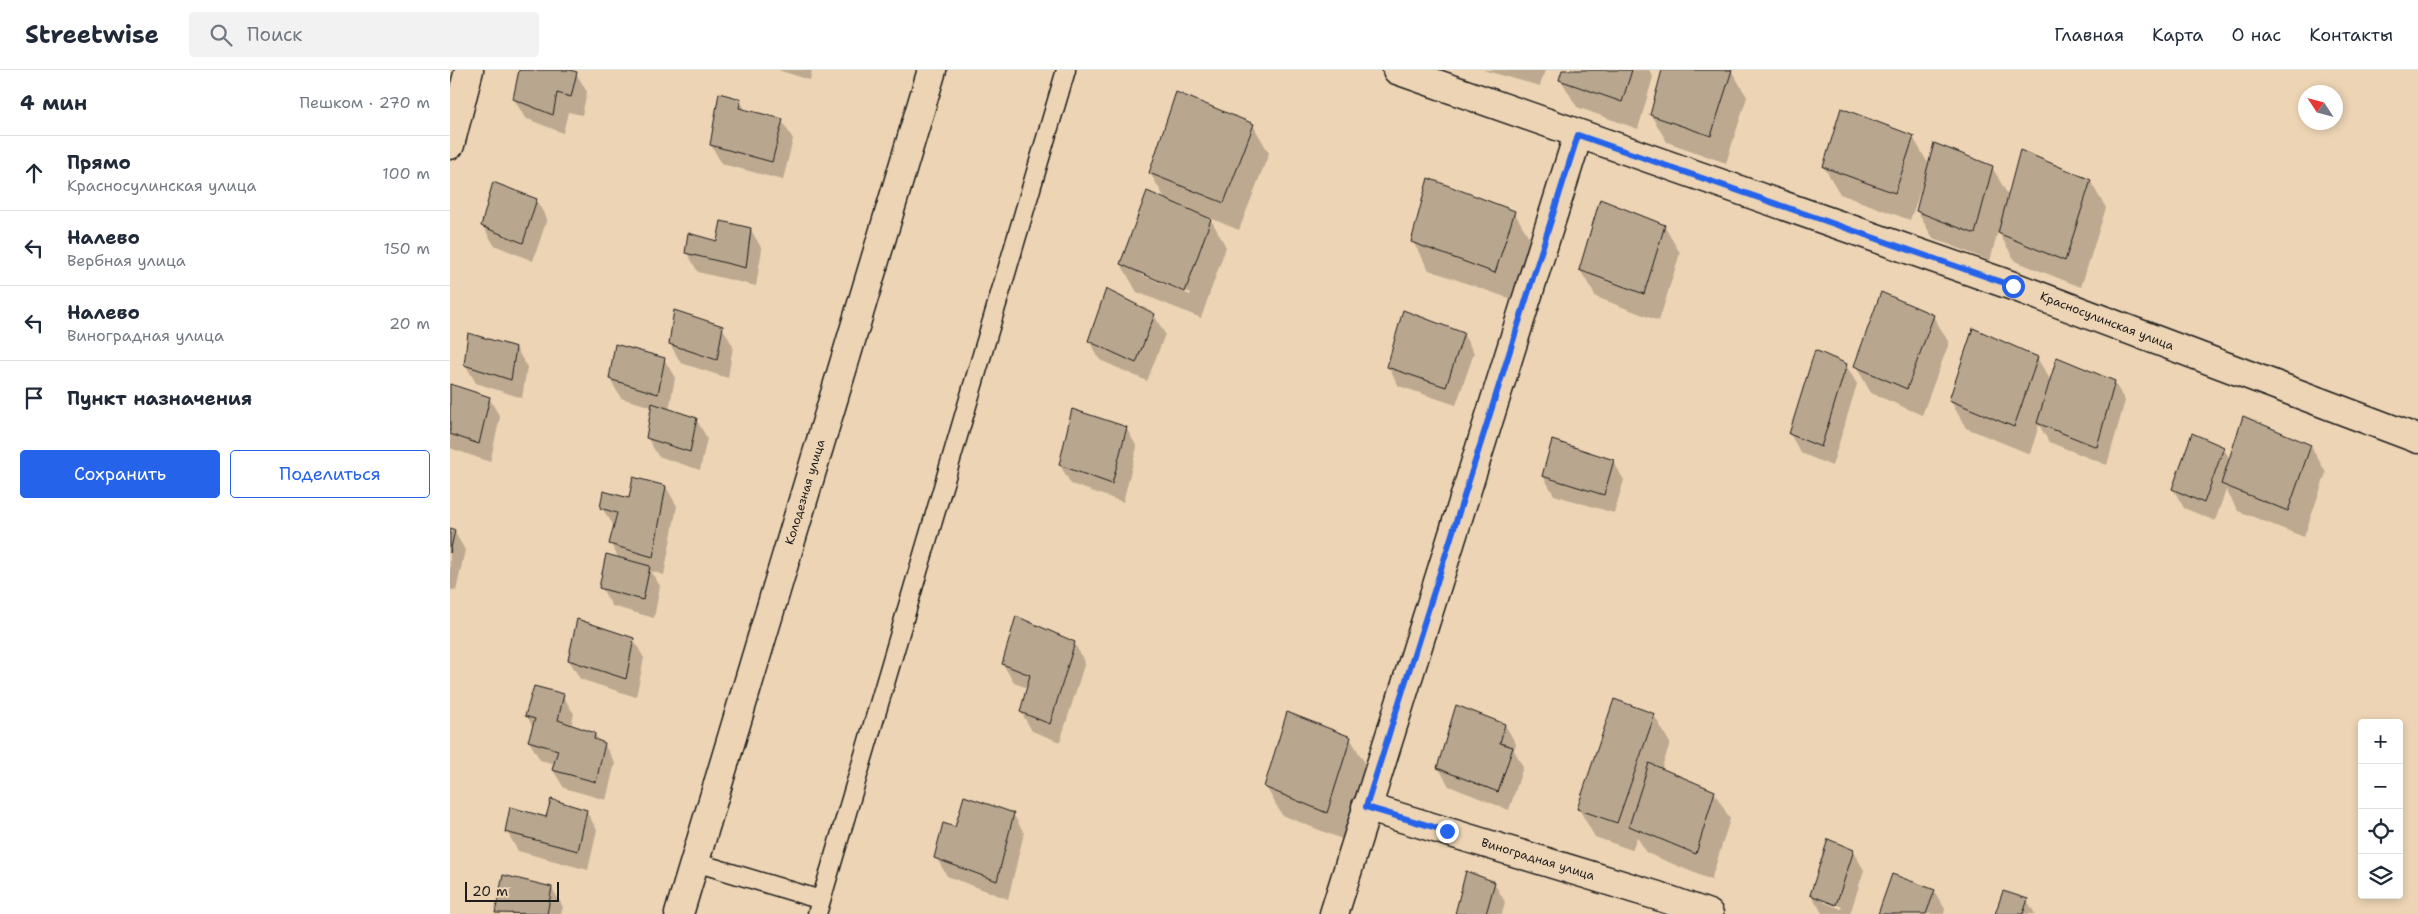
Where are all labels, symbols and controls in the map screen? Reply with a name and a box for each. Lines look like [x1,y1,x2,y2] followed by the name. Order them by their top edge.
[189,12,539,57] search box
[25,19,159,51] text: Streetwise
[207,21,235,49] icon: search
[247,22,302,47] text: Поиск
[2054,23,2124,47] text: Главная
[2152,23,2204,47] text: Карта
[2232,23,2281,47] text: О нас
[2309,23,2393,47] text: Контакты
[2298,85,2343,130] north arrow
[20,89,87,117] text: 4 мин
[299,92,430,113] text: Пешком · 270 m
[67,150,131,175] text: Прямо
[20,159,48,187] icon: ahead
[382,163,430,184] text: 100 m
[67,175,257,196] text: Красносулинская улица
[67,225,140,250] text: Налево
[20,234,48,262] icon: left
[383,238,430,259] text: 150 m
[67,250,186,271] text: Вербная улица
[2002,275,2025,298] route start
[2038,288,2177,354] street label: Красносулинская улица
[67,300,140,325] text: Налево
[20,309,48,337] icon: left
[389,313,430,334] text: 20 m
[67,325,224,346] text: Виноградная улица
[20,384,48,412] icon: arrive
[67,386,252,411] text: Пункт назначения
[781,437,829,547] street label: Колодезная улица
[20,450,220,498] button: Сохранить
[230,450,430,498] button: Поделиться
[2358,719,2403,899] map controls
[2358,719,2403,764] button: +
[2358,764,2403,809] button: −
[2358,809,2403,854] button: locate
[1436,820,1459,843] route end
[1479,834,1597,884] street label: Виноградная улица
[2358,854,2403,899] button: layers
[465,879,559,902] scale bar
[472,882,508,900] text: 20 m

